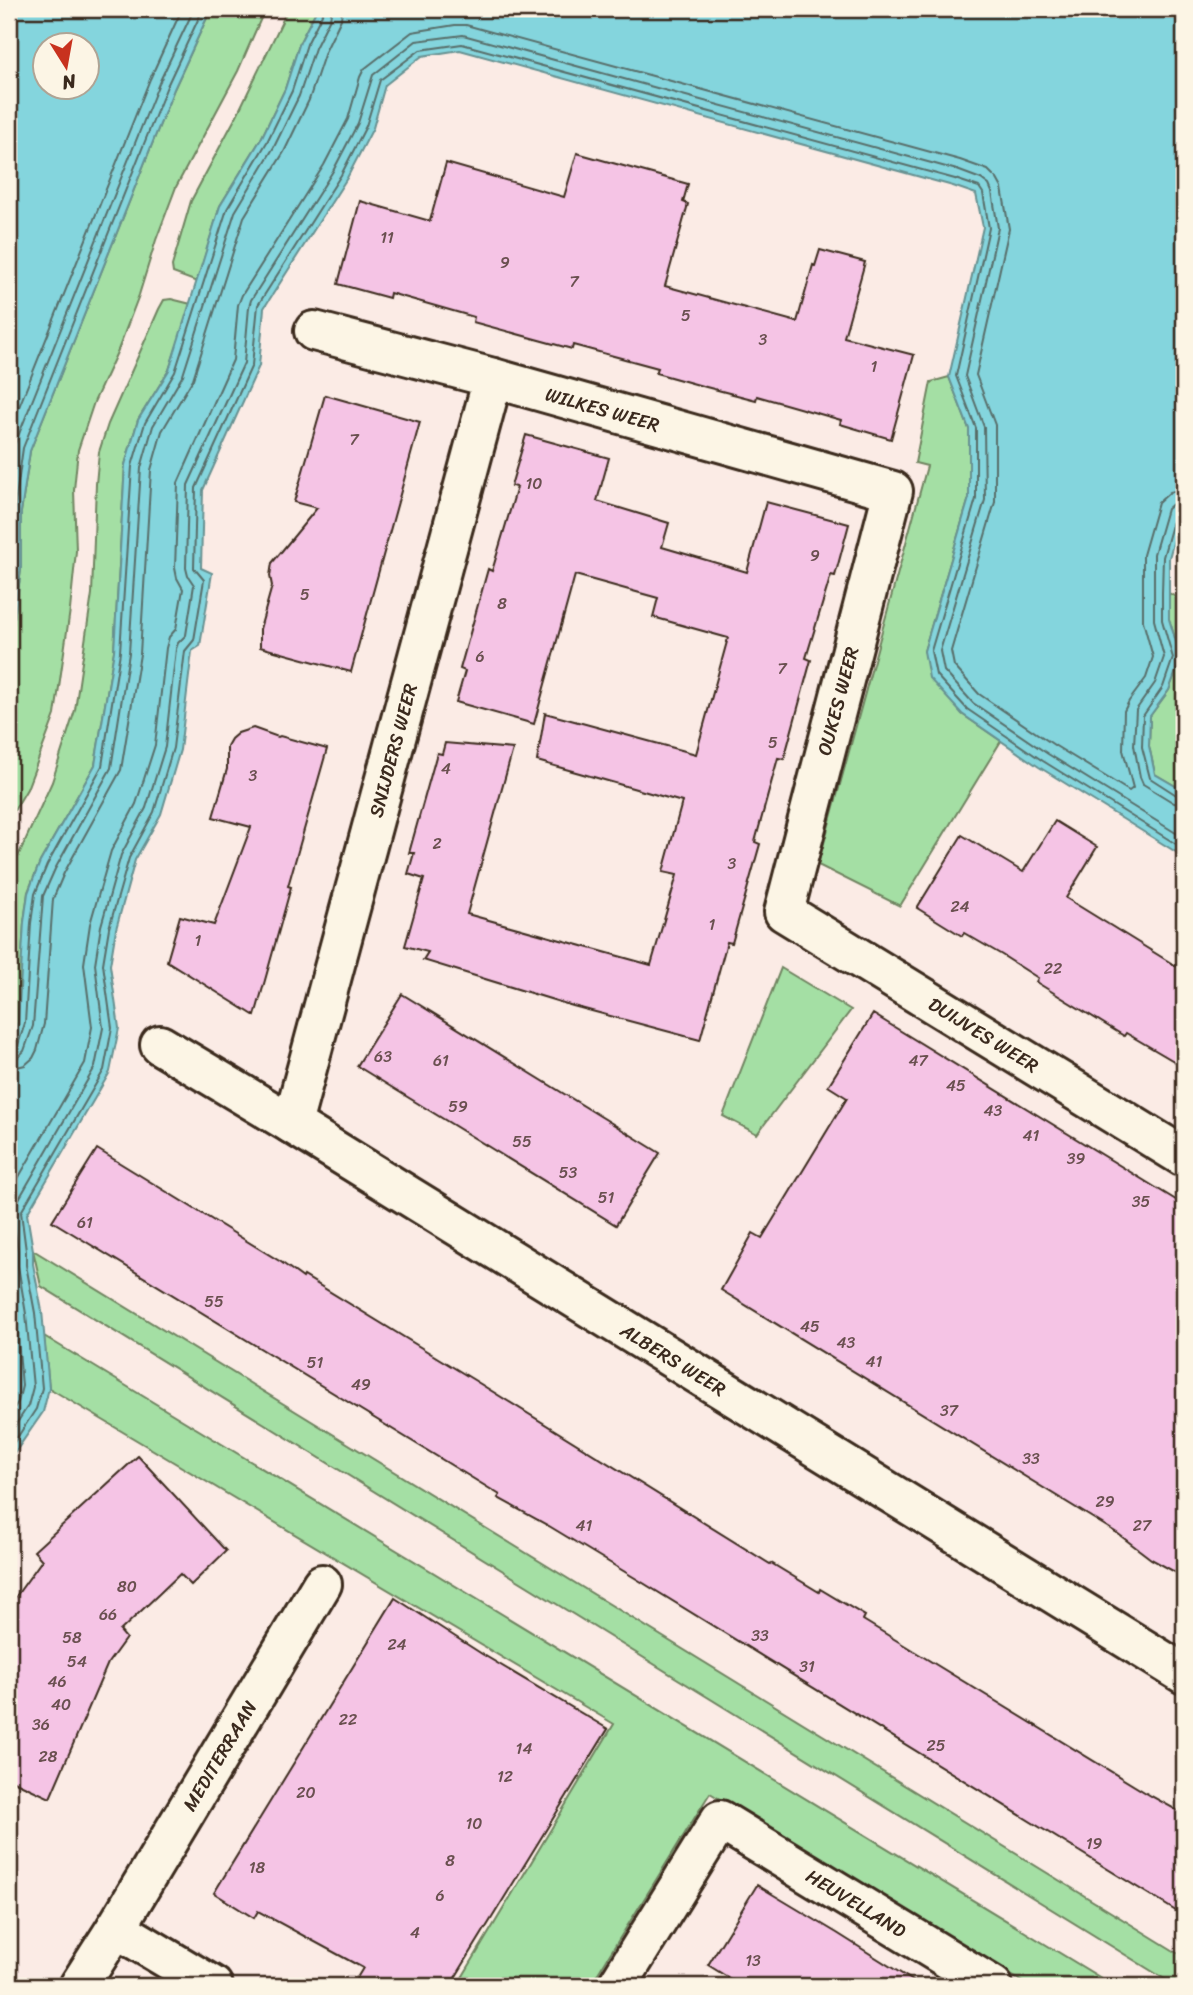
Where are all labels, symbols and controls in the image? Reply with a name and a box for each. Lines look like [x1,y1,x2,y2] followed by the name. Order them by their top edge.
[32,32,102,102] north arrow
[59,65,80,100] text: N
[380,223,394,252] house number: 11
[500,248,510,277] house number: 9
[569,267,579,296] house number: 7
[681,301,691,330] house number: 5
[759,325,768,354] house number: 3
[871,352,878,381] house number: 1
[542,377,664,441] street label: WILKES WEER
[349,425,359,454] house number: 7
[526,469,542,498] house number: 10
[810,541,820,570] house number: 9
[300,580,310,609] house number: 5
[497,589,507,618] house number: 8
[475,642,485,671] house number: 6
[808,642,868,759] street label: OUKES WEER
[777,654,787,683] house number: 7
[359,680,427,821] street label: SNIJDERS WEER
[768,728,778,757] house number: 5
[441,754,451,783] house number: 4
[249,761,258,790] house number: 3
[432,829,442,858] house number: 2
[728,849,737,878] house number: 3
[950,892,970,921] house number: 24
[709,910,716,939] house number: 1
[195,926,202,955] house number: 1
[1044,954,1062,983] house number: 22
[922,988,1046,1081] street label: DUIJVES WEER
[374,1042,392,1071] house number: 63
[433,1046,449,1075] house number: 61
[908,1046,928,1075] house number: 47
[946,1071,966,1100] house number: 45
[448,1092,468,1121] house number: 59
[984,1096,1003,1125] house number: 43
[1023,1121,1040,1150] house number: 41
[512,1127,532,1156] house number: 55
[1067,1144,1085,1173] house number: 39
[559,1158,577,1187] house number: 53
[598,1183,614,1212] house number: 51
[1132,1187,1151,1216] house number: 35
[77,1208,93,1237] house number: 61
[204,1287,224,1316] house number: 55
[800,1312,820,1341] house number: 45
[613,1313,733,1405] street label: ALBERS WEER
[837,1328,856,1357] house number: 43
[866,1347,883,1376] house number: 41
[307,1348,323,1377] house number: 51
[351,1370,371,1399] house number: 49
[940,1396,959,1425] house number: 37
[1022,1444,1040,1473] house number: 33
[1095,1487,1115,1516] house number: 29
[576,1511,593,1540] house number: 41
[1133,1511,1152,1540] house number: 27
[117,1572,137,1601] house number: 80
[99,1600,117,1629] house number: 66
[751,1621,769,1650] house number: 33
[62,1623,82,1652] house number: 58
[387,1630,407,1659] house number: 24
[67,1647,87,1676] house number: 54
[799,1652,815,1681] house number: 31
[47,1667,67,1696] house number: 46
[51,1690,71,1719] house number: 40
[173,1694,265,1817] street label: MEDITERRAAN
[339,1705,357,1734] house number: 22
[32,1710,50,1739] house number: 36
[926,1731,946,1760] house number: 25
[516,1734,532,1763] house number: 14
[39,1742,58,1771] house number: 28
[497,1762,513,1791] house number: 12
[296,1778,316,1807] house number: 20
[466,1809,482,1838] house number: 10
[1086,1829,1103,1858] house number: 19
[445,1846,455,1875] house number: 8
[249,1853,266,1882] house number: 18
[800,1859,914,1947] street label: HEUVELLAND
[435,1881,445,1910] house number: 6
[410,1918,420,1947] house number: 4
[745,1946,761,1975] house number: 13

